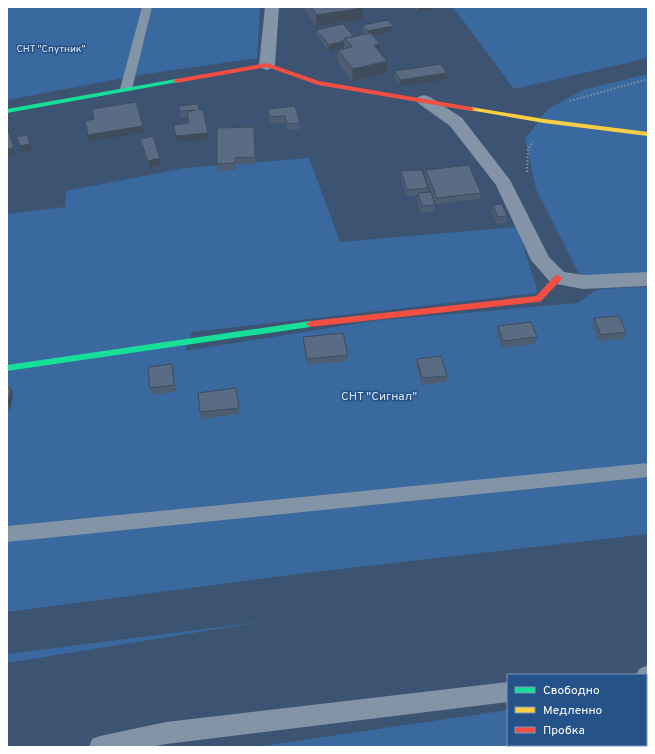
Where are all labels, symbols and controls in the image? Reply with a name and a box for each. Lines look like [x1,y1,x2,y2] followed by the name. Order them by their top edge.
[16,43,86,56] park label: СНТ "Спутник"
[341,389,417,405] park label: СНТ "Сигнал"
[507,674,647,746] legend
[543,683,600,699] text: Свободно
[543,703,603,719] text: Медленно
[543,723,585,739] text: Пробка

